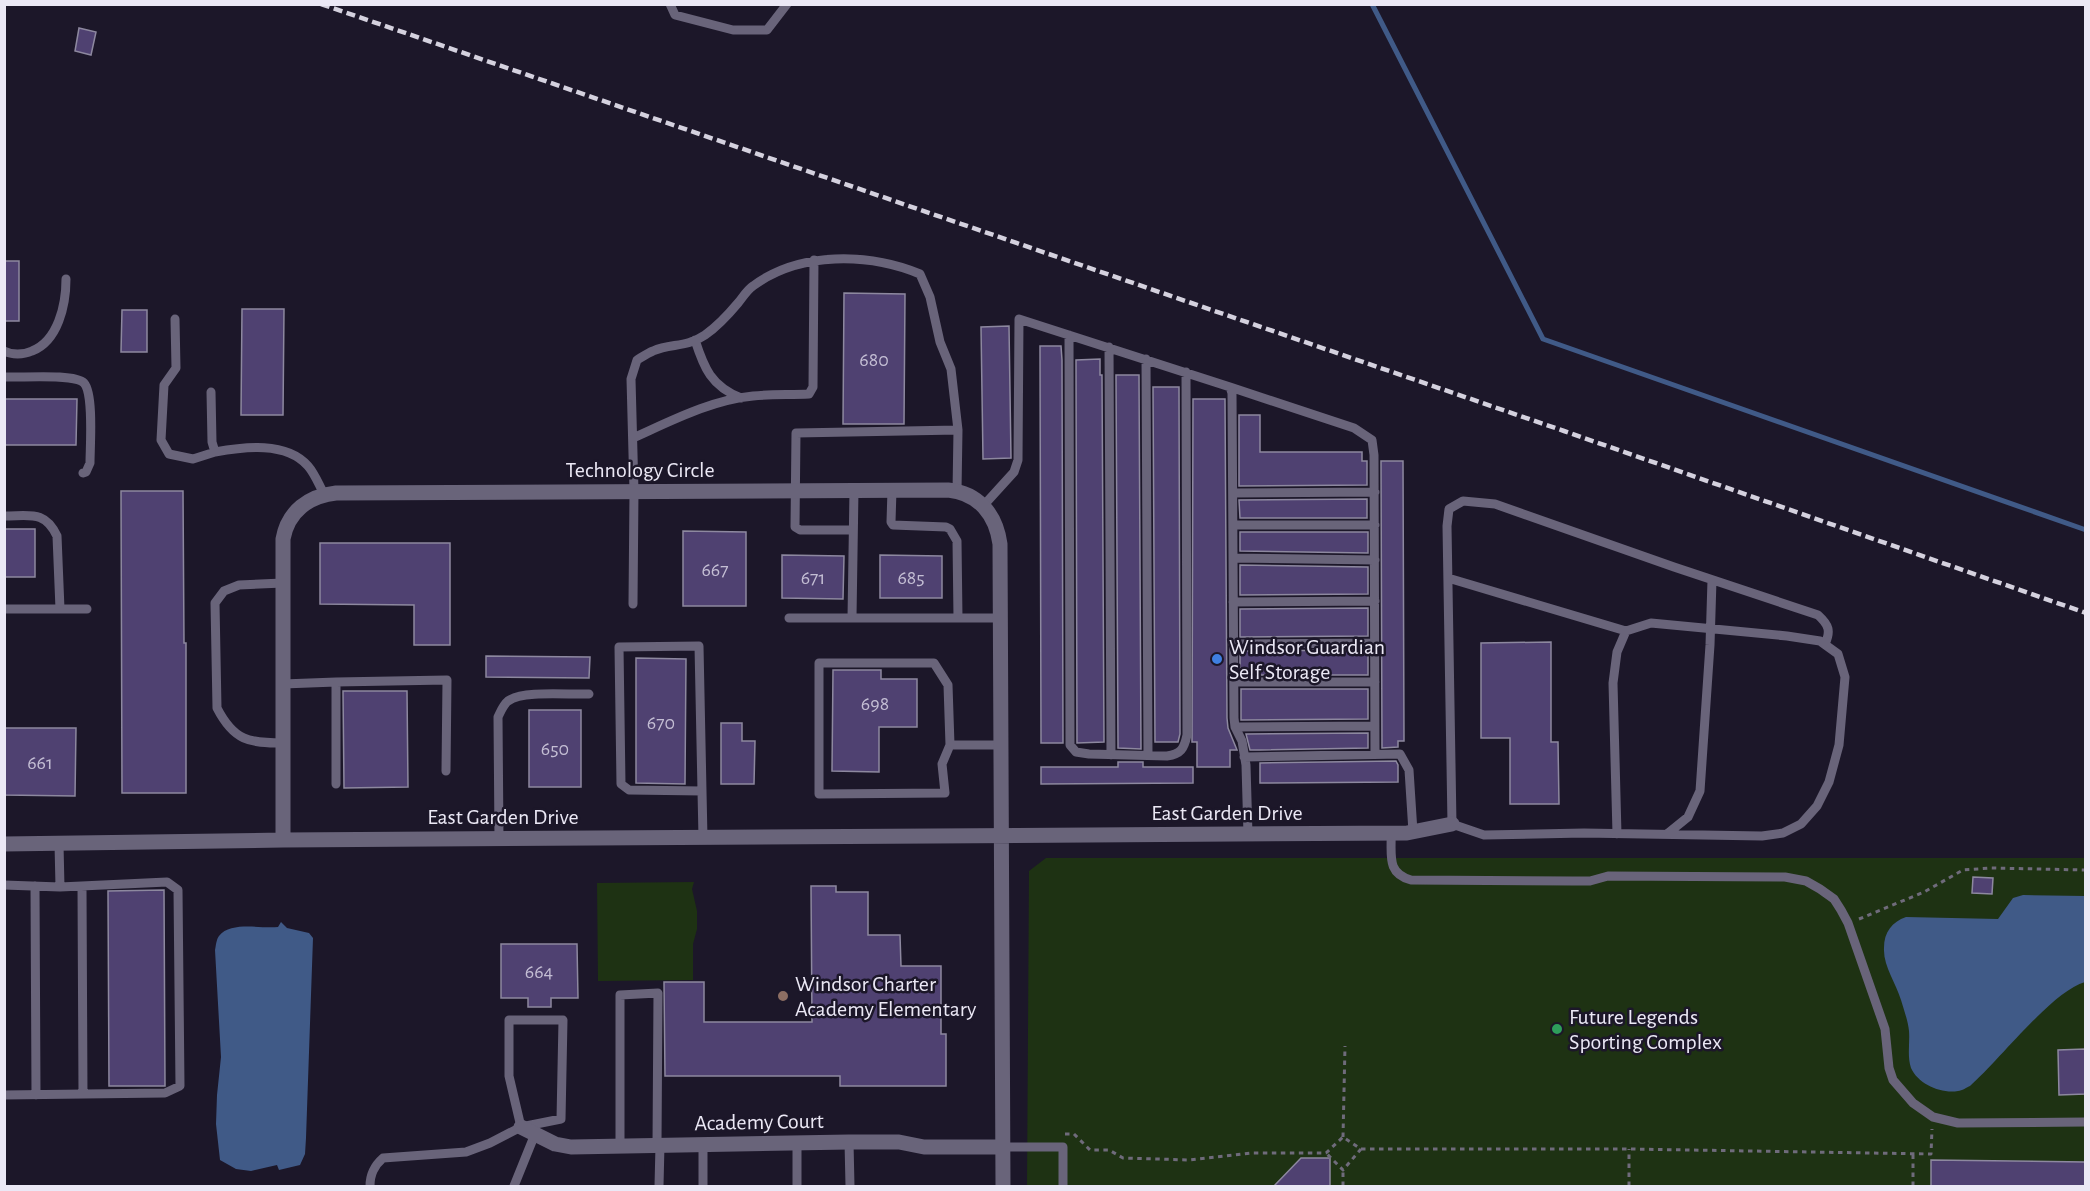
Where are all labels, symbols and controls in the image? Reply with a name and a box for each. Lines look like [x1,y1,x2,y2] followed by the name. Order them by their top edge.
[859,350,889,370] house number: 680
[565,459,715,481] street label: Technology Circle
[701,560,729,580] house number: 667
[801,568,825,588] house number: 671
[897,568,925,588] house number: 685
[1229,636,1385,683] place label: Windsor Guardian Self Storage
[1210,652,1224,666] marker: Windsor Guardian Self Storage
[861,694,889,714] house number: 698
[647,713,675,733] house number: 670
[541,739,569,759] house number: 650
[27,753,53,773] house number: 661
[1151,802,1303,824] street label: East Garden Drive
[427,806,579,828] street label: East Garden Drive
[525,962,553,982] house number: 664
[795,973,977,1020] place label: Windsor Charter Academy Elementary
[776,989,790,1003] marker: Windsor Charter Academy Elementary
[1569,1006,1722,1053] place label: Future Legends Sporting Complex
[1550,1022,1564,1036] marker: Future Legends Sporting Complex
[694,1110,824,1134] street label: Academy Court

